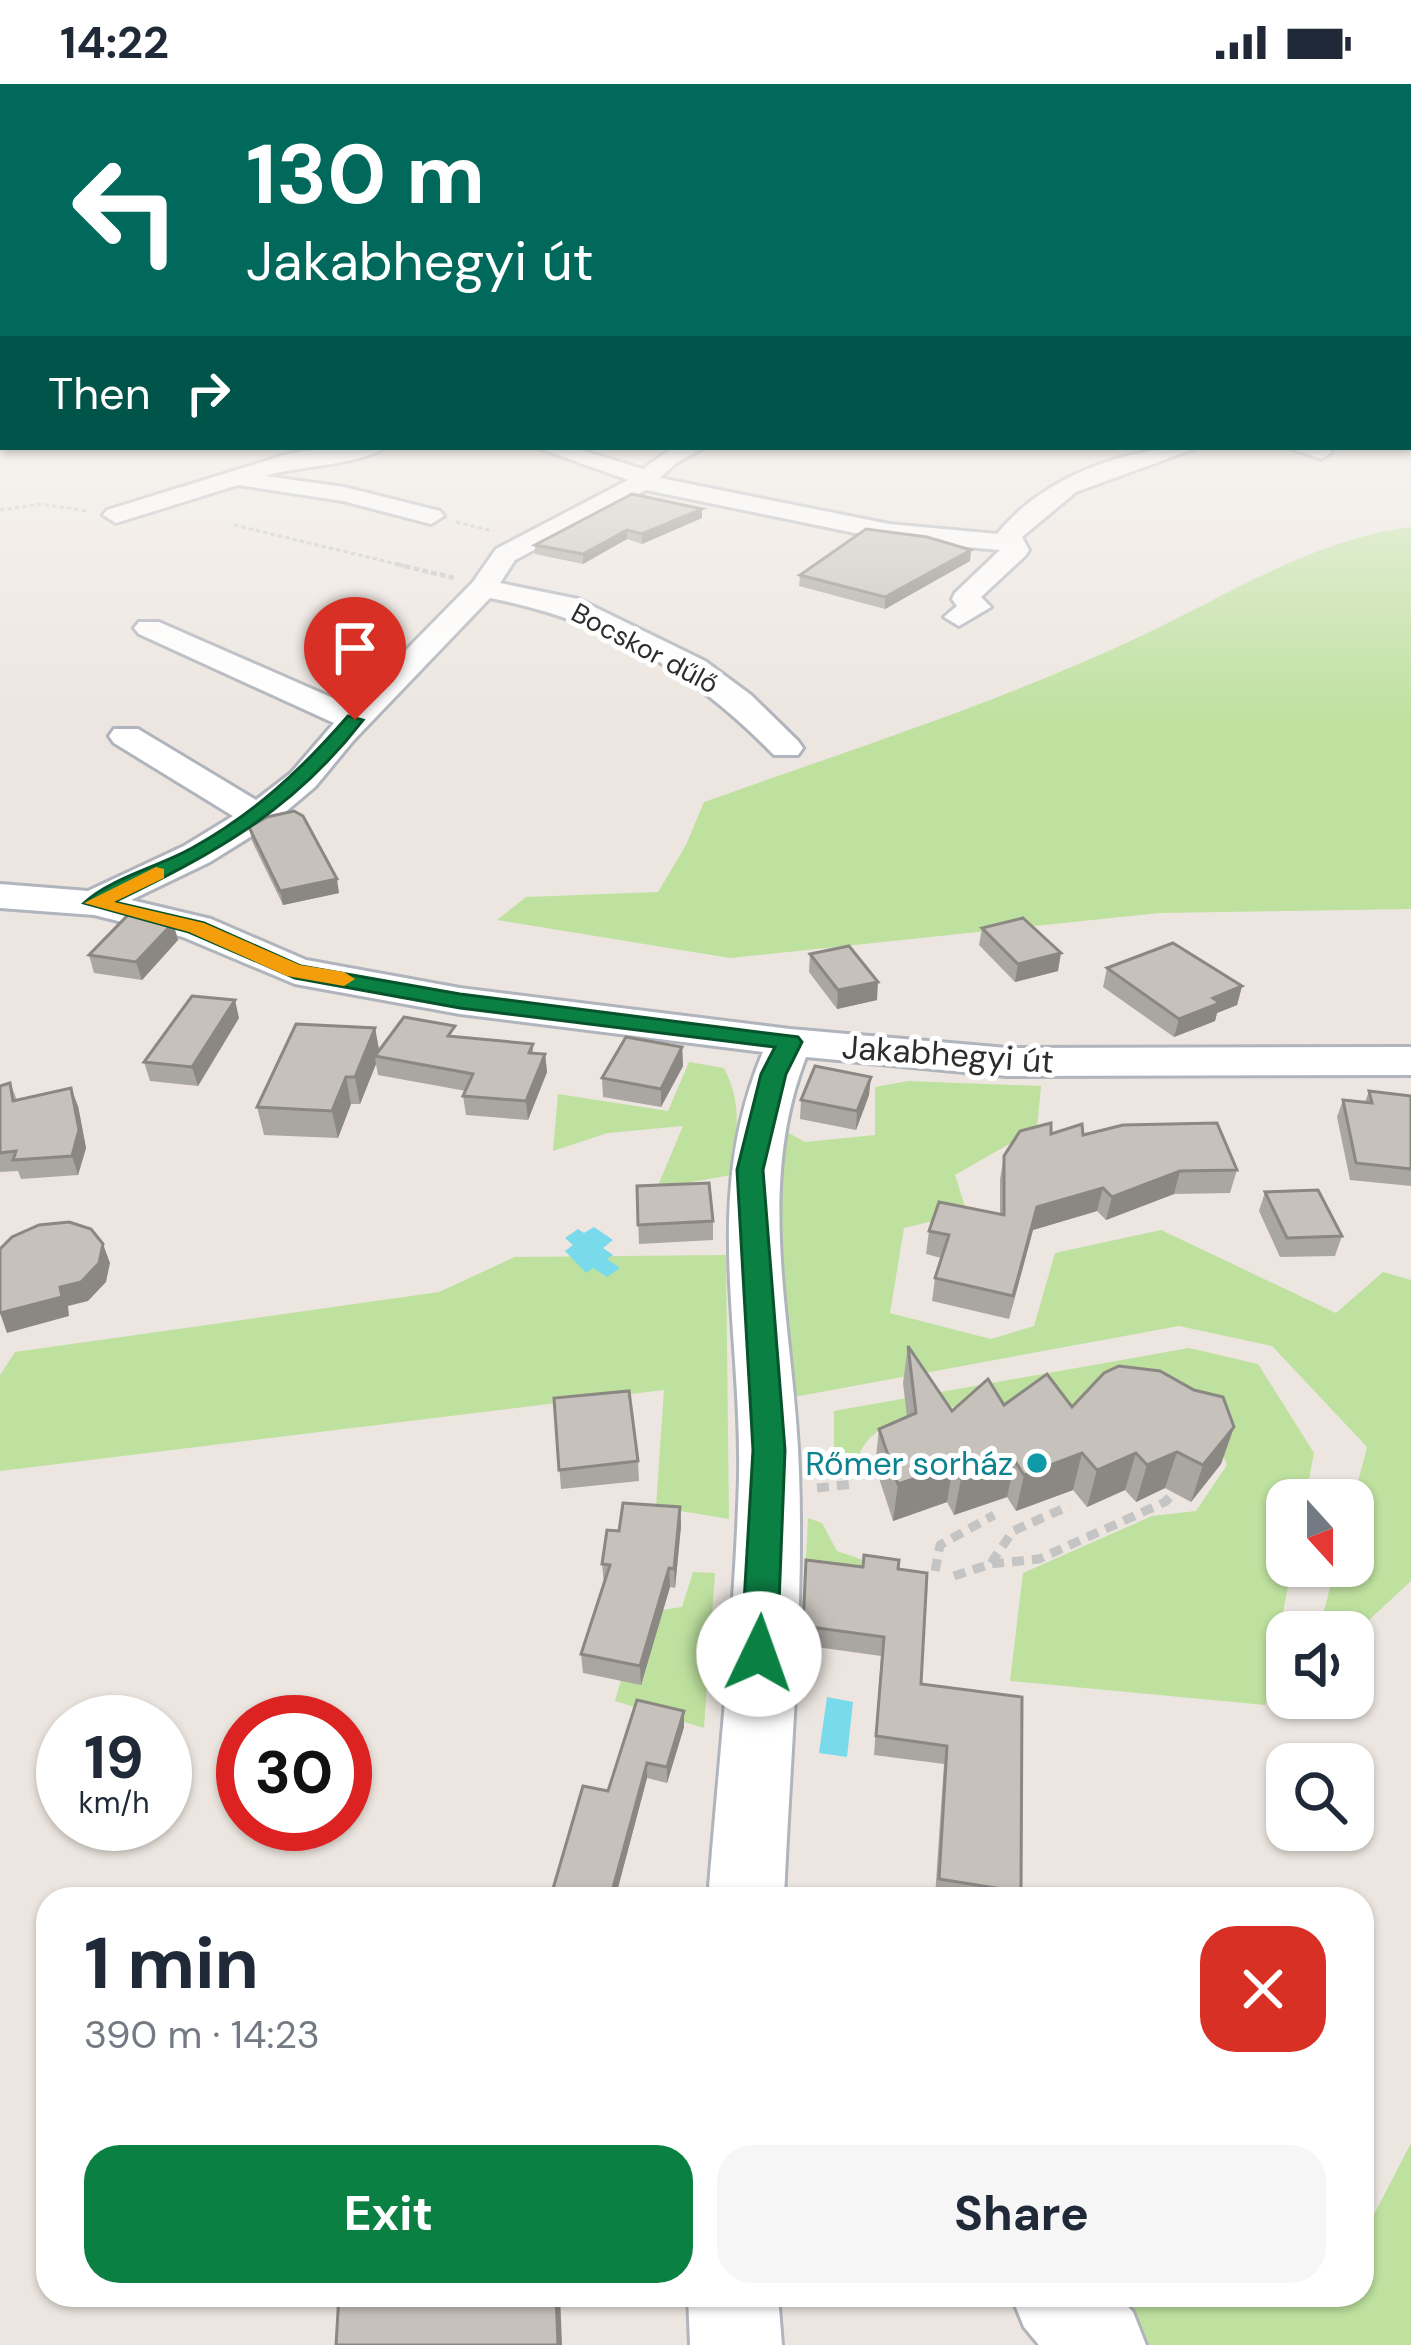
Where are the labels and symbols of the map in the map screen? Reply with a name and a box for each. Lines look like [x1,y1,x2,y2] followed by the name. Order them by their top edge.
[565,595,725,701] street label: Bocskor dűlő
[304,597,406,720] pin
[840,1025,1056,1083] street label: Jakabhegyi út
[805,1442,1013,1485] place label: Rőmer sorház
[1024,1450,1050,1476] marker: Rőmer sorház
[1266,1479,1374,1587] north arrow
[696,1591,822,1717] position arrow
[216,1695,372,1851] speed limit sign: 30

